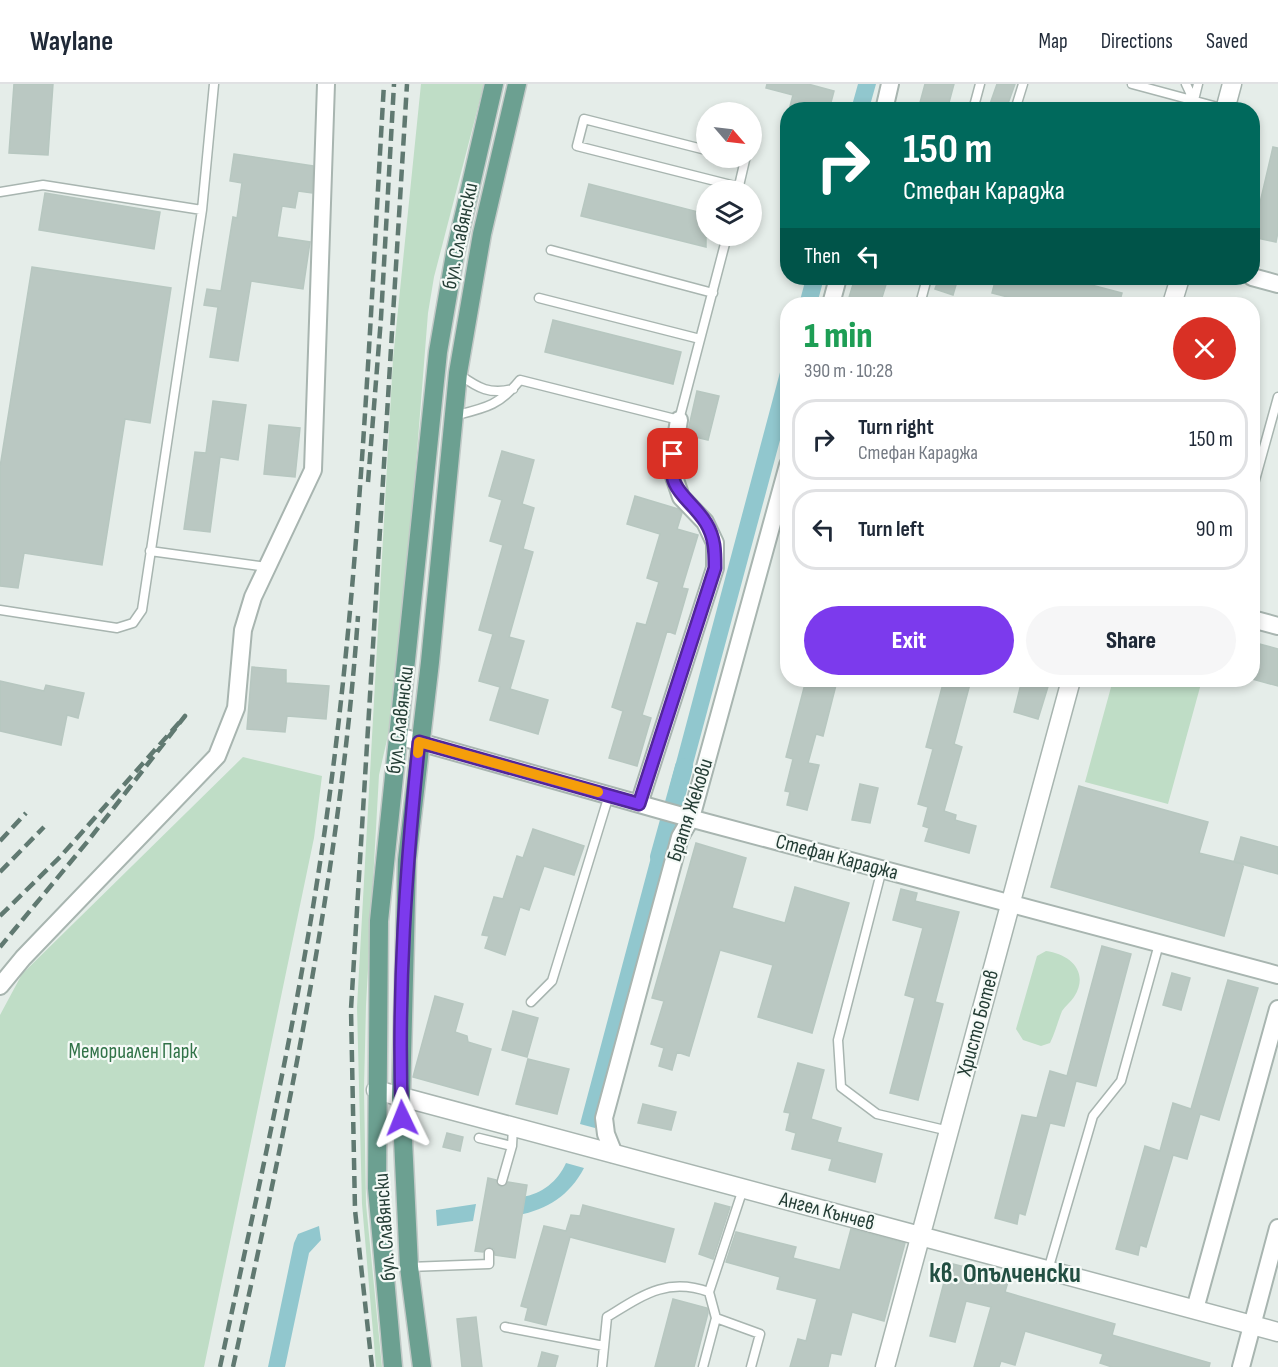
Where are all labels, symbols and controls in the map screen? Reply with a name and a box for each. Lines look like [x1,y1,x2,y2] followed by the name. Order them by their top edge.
[30,25,113,58] text: Waylane
[1038,29,1068,54] text: Map
[1101,29,1173,54] text: Directions
[1206,29,1248,54] text: Saved
[696,102,762,168] north arrow
[696,102,762,246] map controls
[903,124,992,175] text: 150 m
[804,126,882,204] icon: right
[903,175,1065,207] text: Стефан Караджа
[696,180,762,246] button: layers
[437,181,483,291] street label: бул. Славянски
[852,240,885,273] icon: left
[804,243,840,270] text: Then
[804,315,872,358] text: 1 min
[1173,317,1236,380] button: close
[804,359,893,383] text: 390 m · 10:28
[858,414,934,441] text: Turn right
[807,423,840,456] icon: right
[1189,426,1233,453] text: 150 m
[647,428,698,479] pin
[656,437,689,470] icon: arrive
[858,441,978,465] text: Стефан Караджа
[807,513,840,546] icon: left
[858,516,924,543] text: Turn left
[1196,516,1233,543] text: 90 m
[804,606,1014,675] button: Exit
[1026,606,1236,675] button: Share
[381,665,419,775] street label: бул. Славянски
[662,755,718,865] street label: Братя Жекови
[773,829,901,885] street label: Стефан Караджа
[952,967,1004,1080] street label: Христо Ботев
[69,1039,197,1064] park label: Мемориален Парк
[370,1086,434,1150] position arrow
[369,1172,401,1282] street label: бул. Славянски
[776,1186,877,1236] street label: Ангел Кънчев
[929,1258,1081,1290] district label: кв. Опълченски

